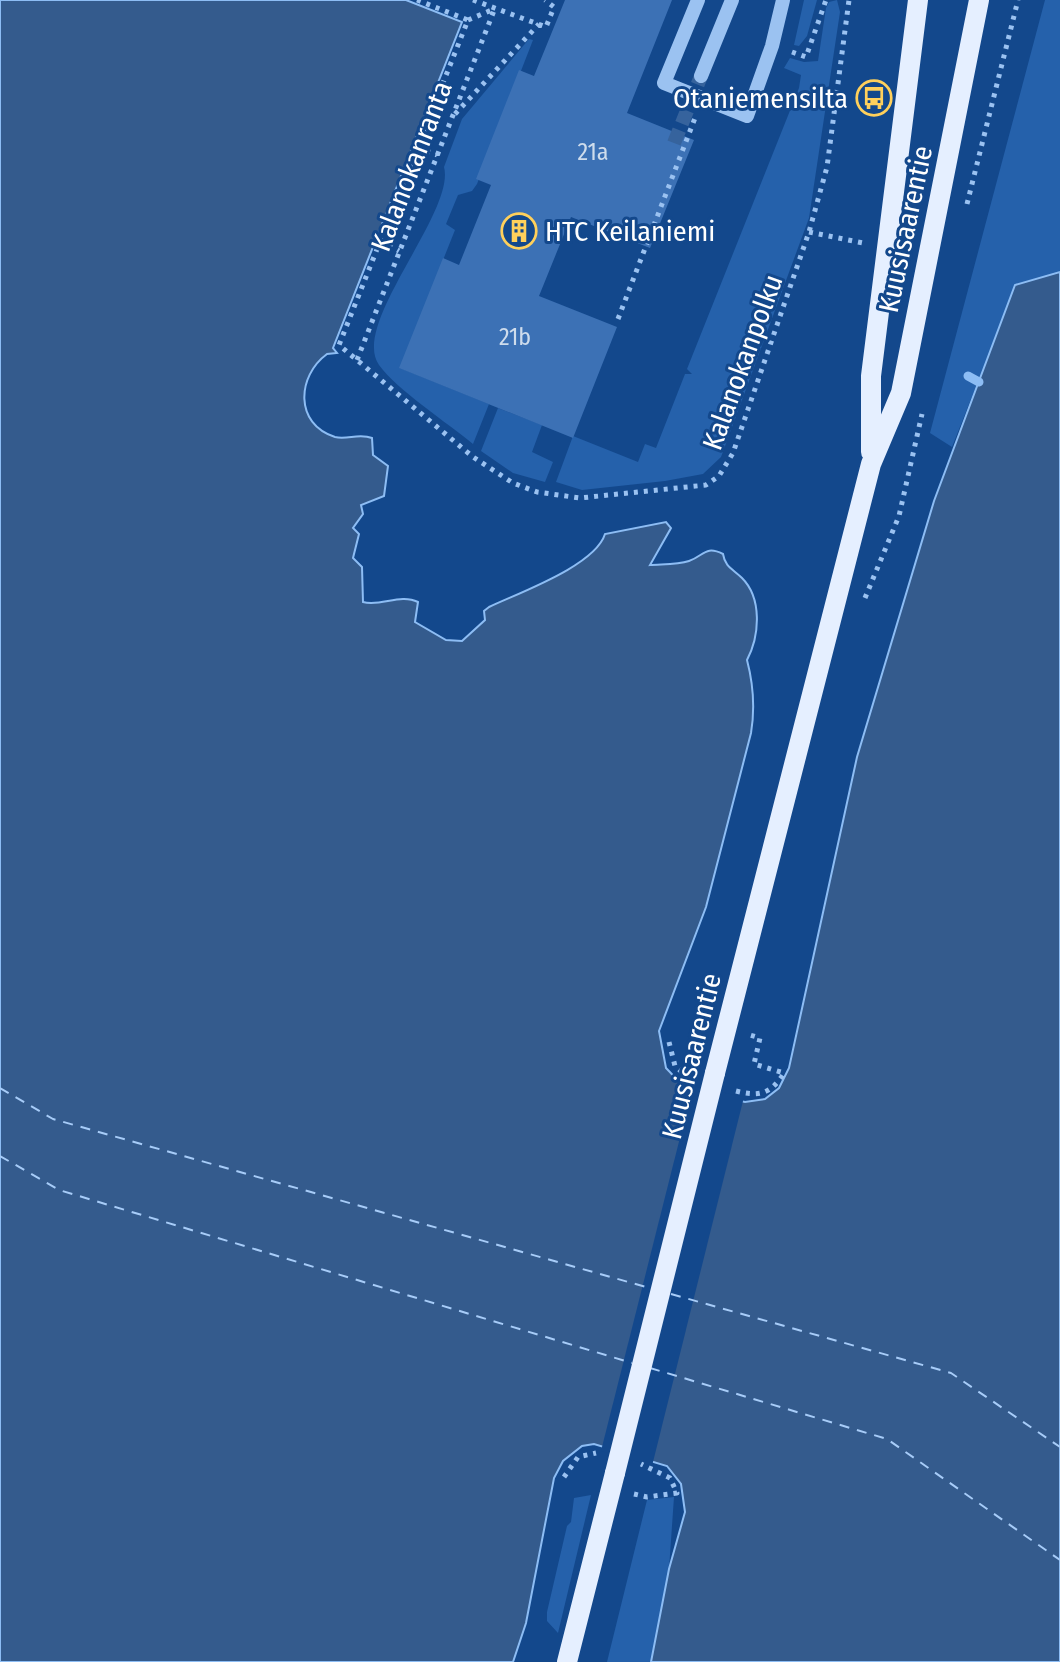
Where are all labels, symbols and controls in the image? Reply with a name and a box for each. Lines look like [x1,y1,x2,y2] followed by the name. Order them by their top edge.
[364,76,459,256] street label: Kalanokanranta
[855,79,893,117] bus stop icon: Otaniemensilta
[673,82,848,115] place label: Otaniemensilta
[577,138,609,166] house number: 21a
[872,143,939,315] street label: Kuusisaarentie
[500,212,538,250] building icon: HTC Keilaniemi
[545,215,715,248] place label: HTC Keilaniemi
[695,270,789,454] street label: Kalanokanpolku
[499,323,531,351] house number: 21b
[655,970,728,1142] street label: Kuusisaarentie

